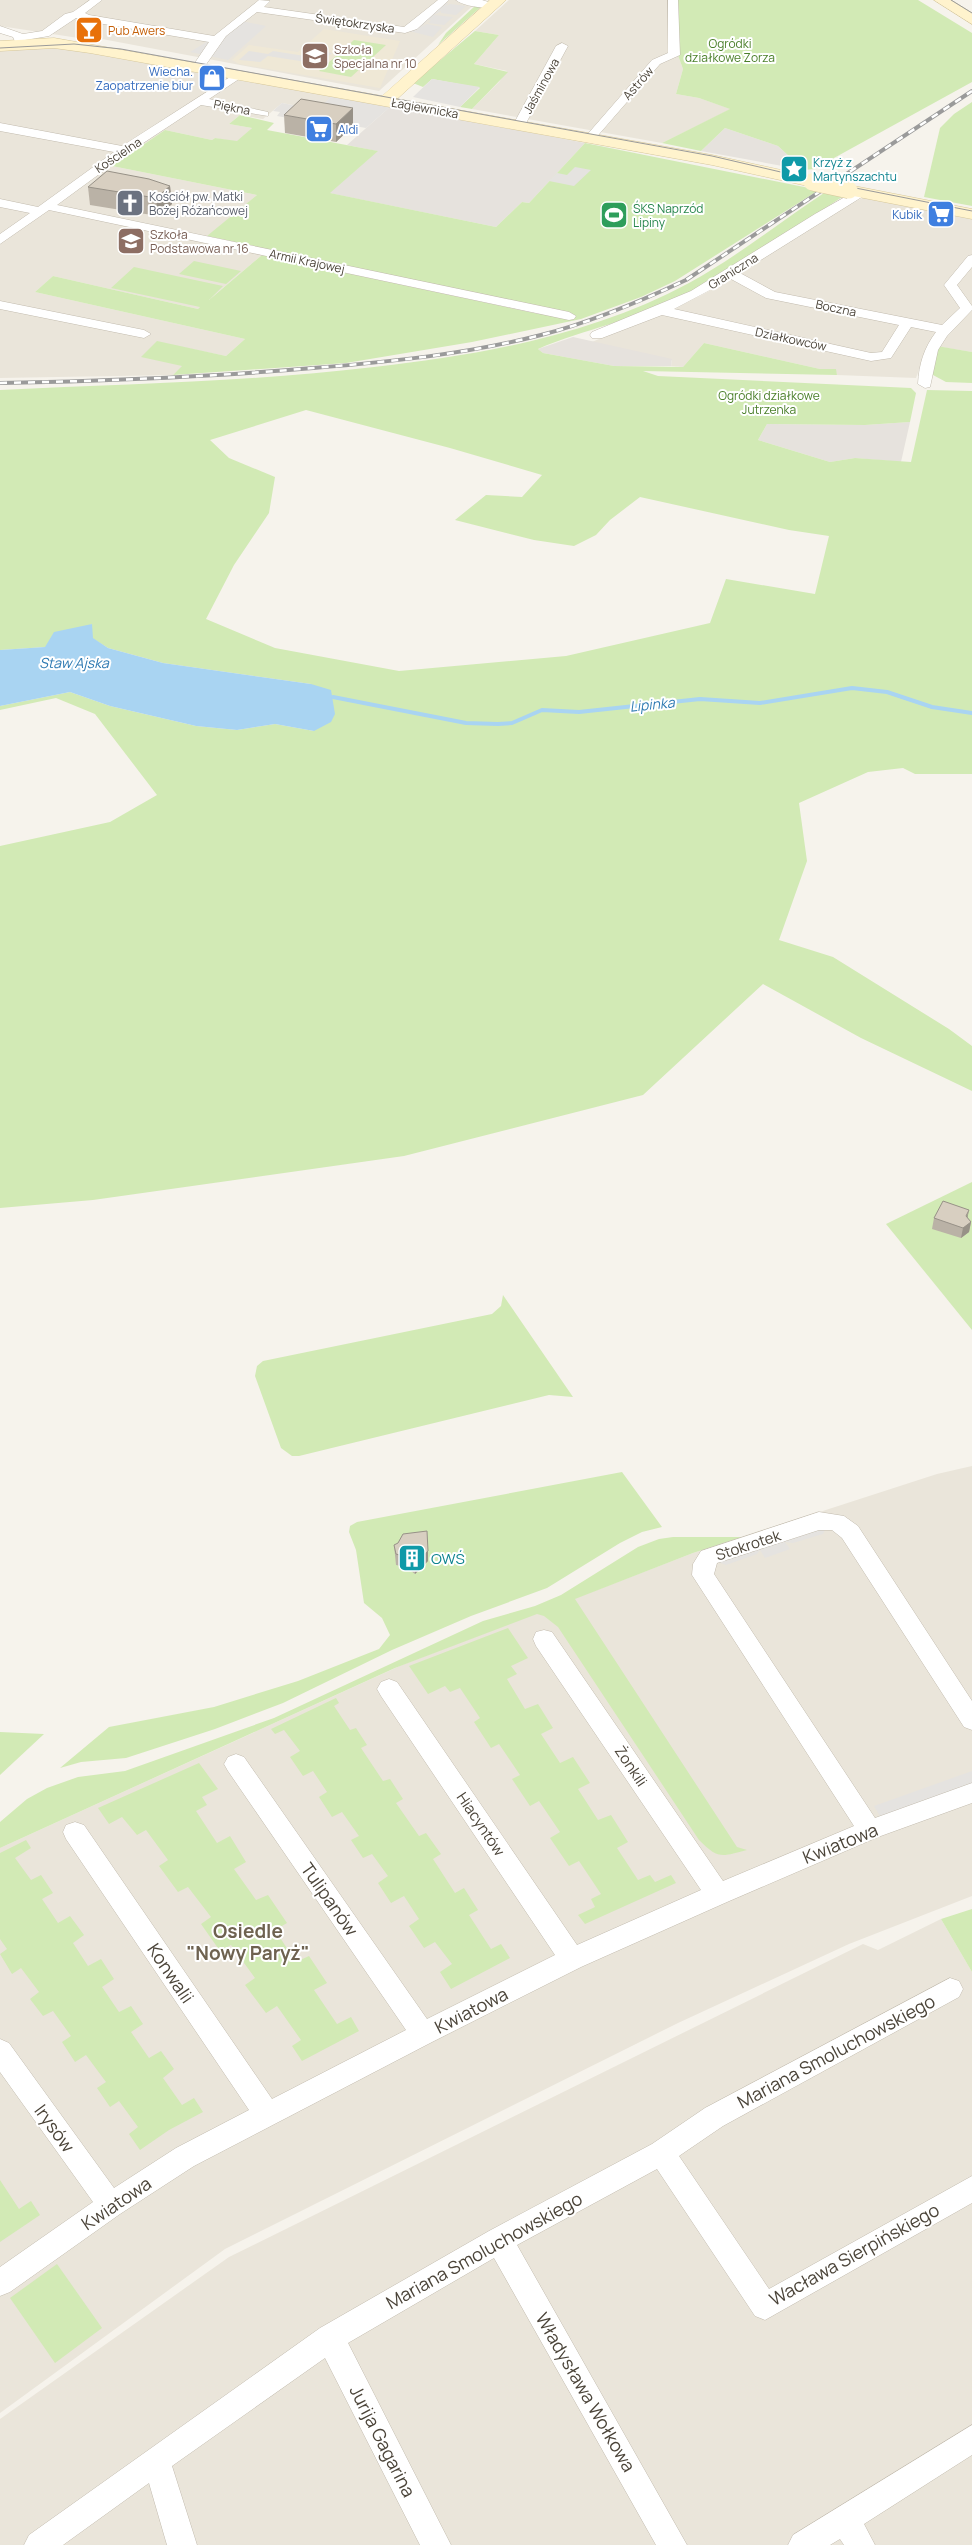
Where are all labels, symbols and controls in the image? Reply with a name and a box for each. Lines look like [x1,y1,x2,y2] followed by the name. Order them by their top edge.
[314,9,396,37] street label: Świętokrzyska
[74,15,104,45] bar icon: Pub Awers
[108,22,165,39] place label: Pub Awers
[685,35,775,66] park label: Ogródki działkowe Zorza
[300,41,330,71] school or university icon: Szkoła Specjalna nr 10
[334,41,417,72] place label: Szkoła Specjalna nr 10
[519,55,563,117] street label: Jaśminowa
[96,63,194,94] place label: Wiecha. Zaopatrzenie biur
[197,63,227,93] shop icon: Wiecha. Zaopatrzenie biur
[619,63,657,103] street label: Astrów
[390,94,460,122] street label: Łagiewnicka
[212,95,252,119] street label: Piękna
[304,114,334,144] supermarket icon: Aldi
[338,121,358,138] place label: Aldi
[91,133,145,177] street label: Kościelna
[779,154,809,184] place icon: Krzyż z Martynszachtu
[813,154,897,185] place label: Krzyż z Martynszachtu
[115,188,145,218] church icon: Kościół pw. Matki Bożej Różańcowej
[149,188,248,219] place label: Kościół pw. Matki Bożej Różańcowej
[926,199,956,229] supermarket icon: Kubik
[599,200,629,230] sports icon: ŚKS Naprzód Lipiny
[633,200,703,231] place label: ŚKS Naprzód Lipiny
[892,206,923,223] place label: Kubik
[116,226,146,256] school or university icon: Szkoła Podstawowa nr 16
[150,226,249,257] place label: Szkoła Podstawowa nr 16
[268,245,346,277] street label: Armii Krajowej
[705,249,761,293] street label: Graniczna
[814,295,858,321] street label: Boczna
[754,323,828,355] street label: Działkowców
[718,387,820,418] park label: Ogródki działkowe Jutrzenka
[39,653,110,672] water label: Staw Ajska
[629,692,677,716] water label: Lipinka
[713,1524,784,1565] street label: Stokrotek
[397,1543,427,1573] building icon: OWŚ
[431,1548,465,1569] place label: OWŚ
[610,1741,652,1791] street label: Żonkili
[452,1788,510,1860] street label: Hiacyntów
[799,1817,881,1869] street label: Kwiatowa
[296,1858,364,1941] street label: Tulipanów
[186,1918,310,1966] district label: Osiedle "Nowy Paryż"
[142,1938,200,2008] street label: Konwalii
[430,1981,512,2039] street label: Kwiatowa
[733,1989,939,2113] street label: Mariana Smoluchowskiego
[30,2099,81,2157] street label: Irysów
[76,2171,156,2235] street label: Kwiatowa
[382,2186,586,2314] street label: Mariana Smoluchowskiego
[765,2197,943,2311] street label: Wacława Sierpińskiego
[531,2308,641,2476] street label: Władysława Wołkowa
[344,2381,422,2501] street label: Jurija Gagarina

